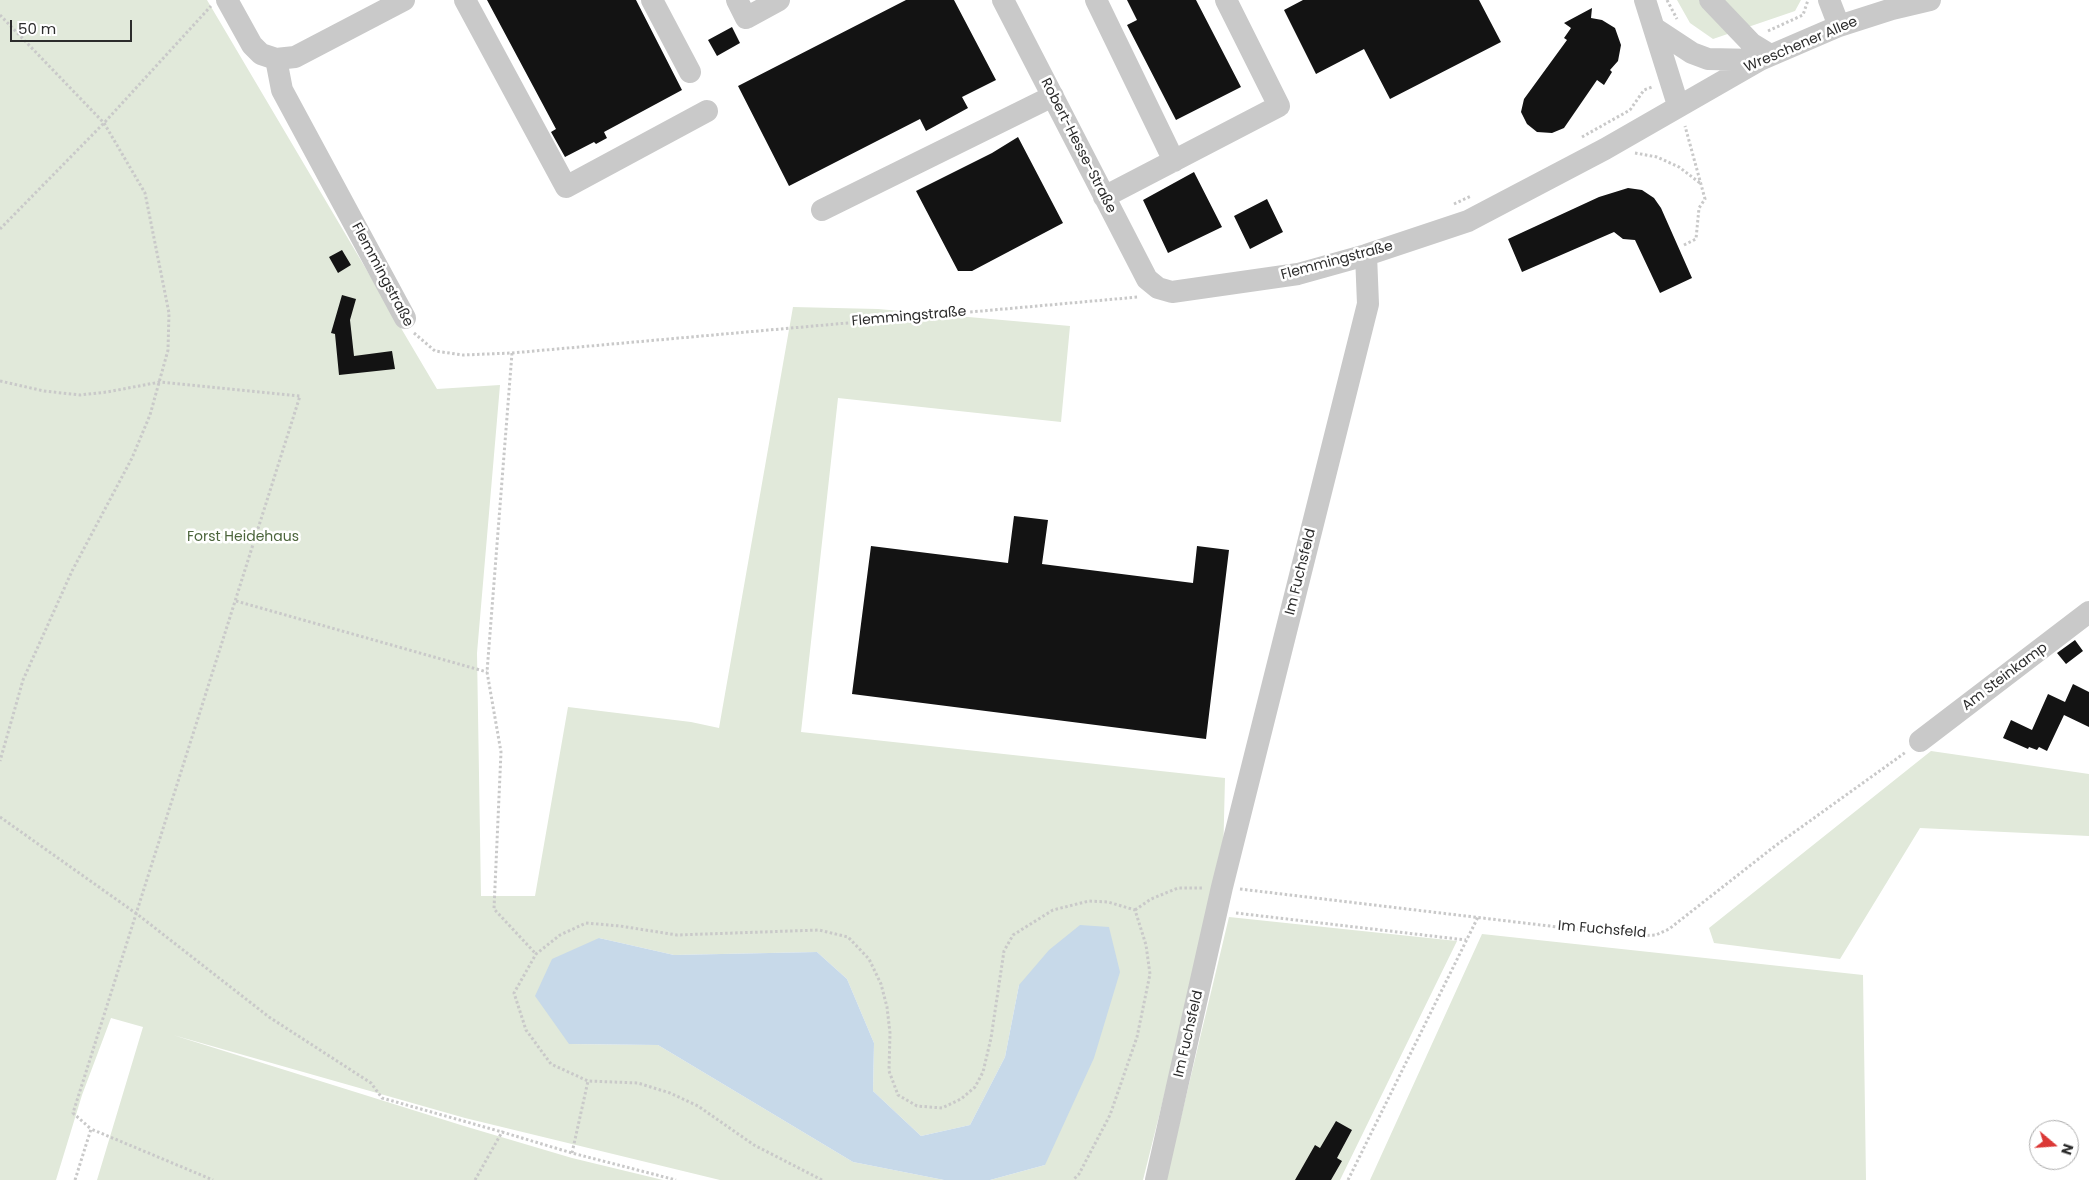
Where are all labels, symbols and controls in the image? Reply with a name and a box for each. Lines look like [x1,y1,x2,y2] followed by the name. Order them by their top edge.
[12,10,135,42] scale bar
[1742,14,1860,76] street label: Wreschener Allee
[18,18,56,39] text: 50 m
[1037,76,1119,216] street label: Robert-Hesse-Straße
[348,220,416,330] street label: Flemmingstraße
[1279,238,1395,284] street label: Flemmingstraße
[851,304,967,330] street label: Flemmingstraße
[1282,527,1320,617] street label: Im Fuchsfeld
[187,529,299,545] park label: Forst Heidehaus
[1959,639,2051,715] street label: Am Steinkamp
[1557,918,1647,942] street label: Im Fuchsfeld
[1171,989,1207,1079] street label: Im Fuchsfeld
[2029,1120,2079,1170] north arrow
[2056,1141,2078,1157] text: N

